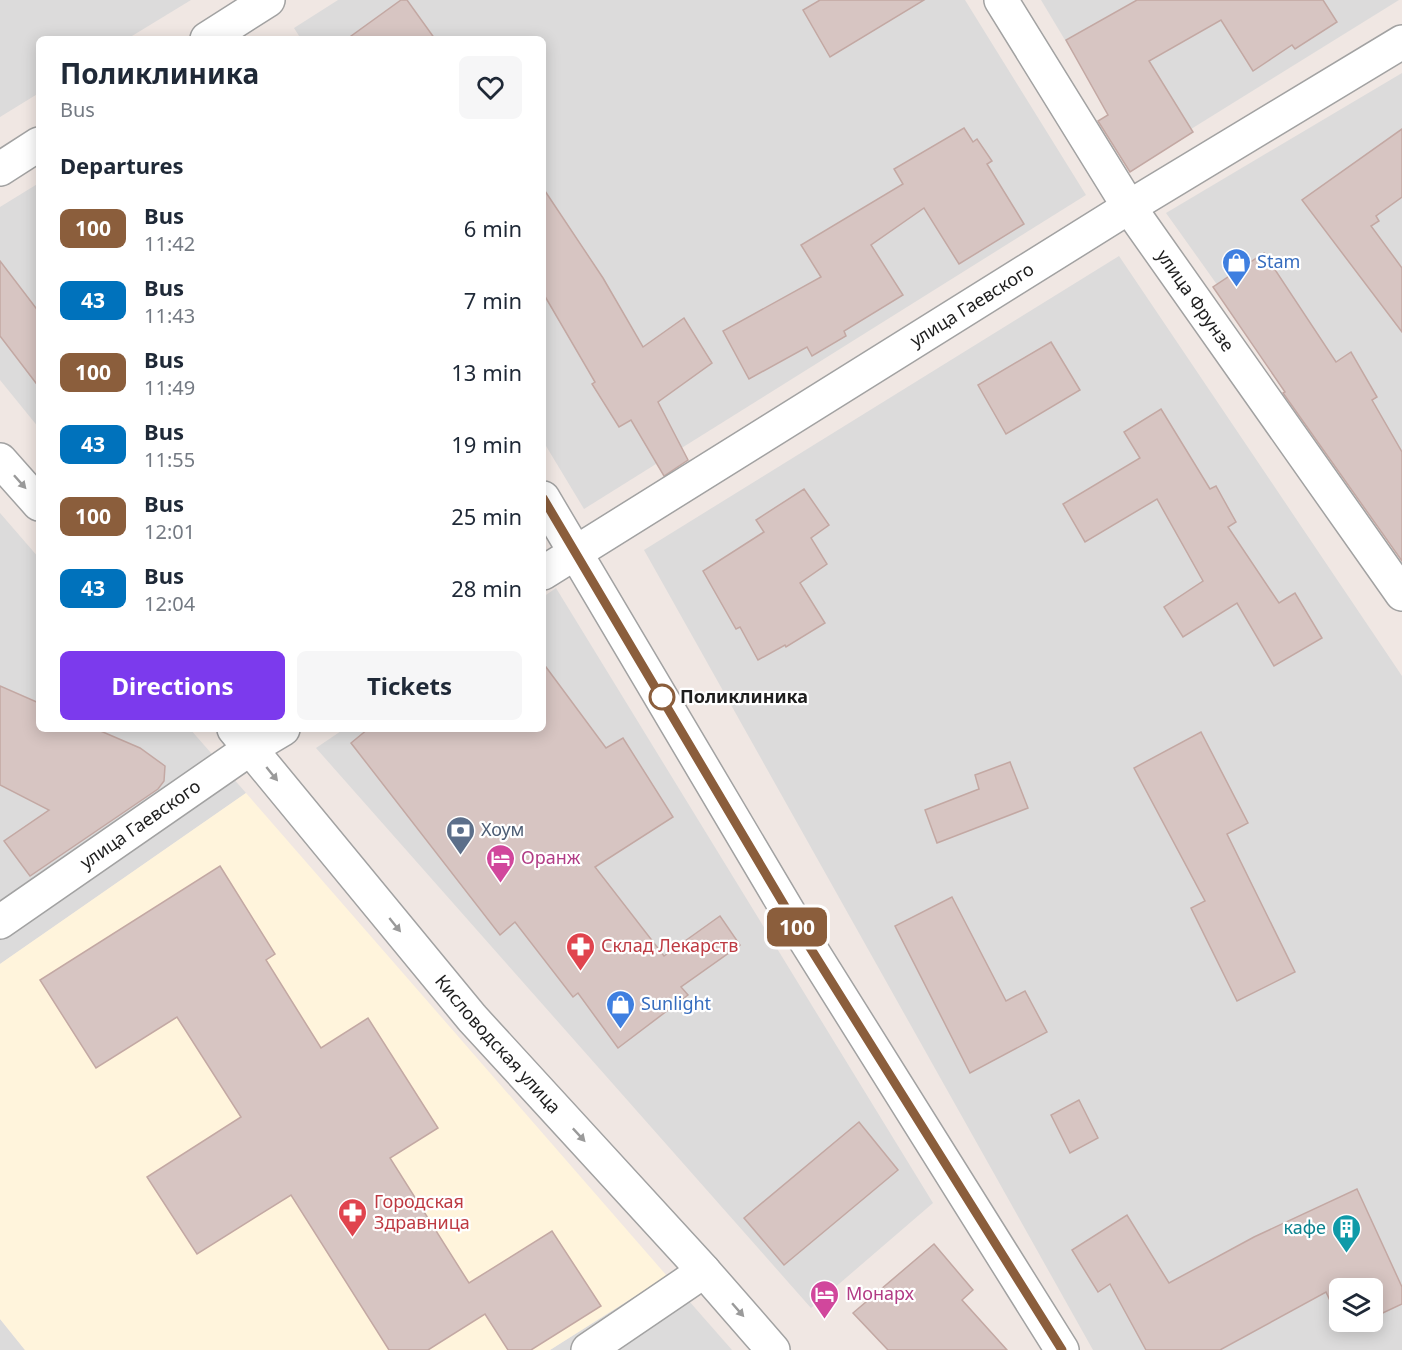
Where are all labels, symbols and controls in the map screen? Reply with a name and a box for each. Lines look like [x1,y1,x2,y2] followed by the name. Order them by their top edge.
[60,54,259,92] text: Поликлиника
[459,56,522,119] button: heart
[60,96,95,123] text: Bus
[60,150,184,180] text: Departures
[144,200,184,230] text: Bus
[464,213,522,243] text: 6 min
[75,214,111,242] text: 100
[144,230,195,257] text: 11:42
[1152,244,1240,356] street label: улица Фрунзе
[1220,246,1252,288] shop icon: Stam
[1257,249,1300,273] place label: Stam
[905,256,1038,352] street label: улица Гаевского
[144,272,184,302] text: Bus
[464,285,522,315] text: 7 min
[81,286,105,314] text: 43
[144,302,195,329] text: 11:43
[144,344,184,374] text: Bus
[451,357,522,387] text: 13 min
[75,358,111,386] text: 100
[144,374,195,401] text: 11:49
[144,416,184,446] text: Bus
[451,429,522,459] text: 19 min
[81,430,105,458] text: 43
[144,446,195,473] text: 11:55
[13,474,26,489] one-way arrow
[144,488,184,518] text: Bus
[451,501,522,531] text: 25 min
[75,502,111,530] text: 100
[144,518,195,545] text: 12:01
[144,560,184,590] text: Bus
[451,573,522,603] text: 28 min
[81,574,105,602] text: 43
[144,590,195,617] text: 12:04
[60,651,285,720] button: Directions
[297,651,522,720] button: Tickets
[649,684,675,710] marker: Поликлиника
[680,684,808,708] place label: Поликлиника
[265,766,278,781] one-way arrow
[75,774,205,874] street label: улица Гаевского
[444,814,476,856] bank icon: Хоум
[481,817,524,841] place label: Хоум
[484,842,516,884] hotel icon: Оранж
[521,845,581,869] place label: Оранж
[762,908,832,946] line badge: 100
[779,913,815,941] text: 100
[389,917,402,933] one-way arrow
[564,930,596,972] pharmacy icon: Склад Лекарств
[601,933,738,957] place label: Склад Лекарств
[430,969,567,1118] street label: Кисловодская улица
[604,988,636,1030] shop icon: Sunlight
[641,991,712,1015] place label: Sunlight
[572,1127,586,1142] one-way arrow
[374,1189,470,1234] place label: Городская Здравница
[337,1196,369,1238] pharmacy icon: Городская Здравница
[1331,1212,1363,1254] building icon: кафе
[1284,1215,1326,1239] place label: кафе
[809,1278,841,1320] hotel icon: Монарх
[1329,1278,1383,1332] map controls
[1329,1278,1383,1332] button: layers
[846,1281,915,1305] place label: Монарх
[732,1302,745,1318] one-way arrow

